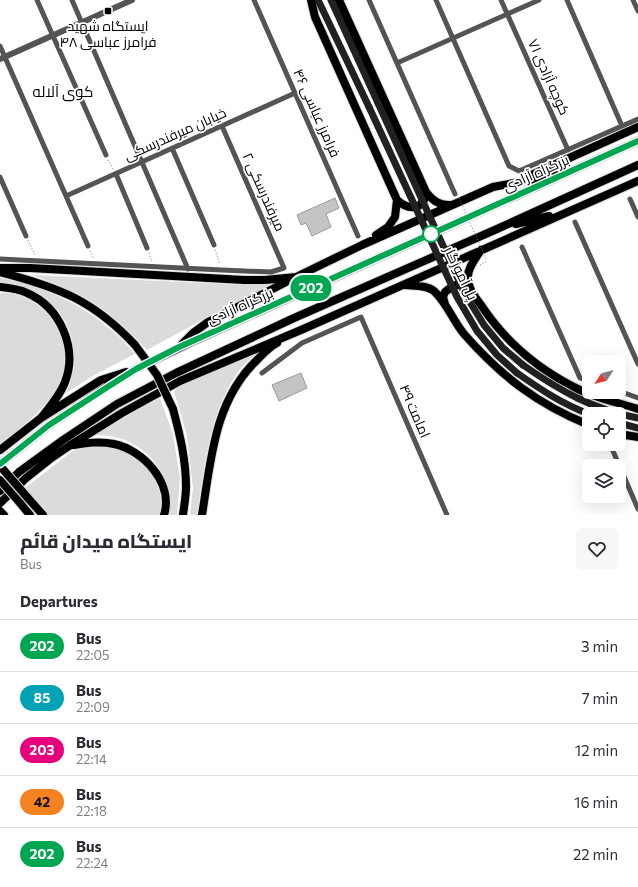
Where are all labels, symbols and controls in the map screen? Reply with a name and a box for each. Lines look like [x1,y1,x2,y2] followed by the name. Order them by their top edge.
[103,6,113,16] marker: ایستگاه شهید فرامرز عباسی ۴۸
[59,17,157,50] place label: ایستگاه شهید فرامرز عباسی ۴۸
[523,36,574,118] street label: کوچه آزادی ۷۱
[290,66,345,160] street label: فرامرز عباسی ۴۶
[33,82,93,102] district label: کوی آلاله
[121,103,229,164] street label: خیابان میرفندرسکی
[240,150,289,234] street label: میرفندرسکی ۲
[500,150,571,195] street label: بزرگراه آزادی
[422,225,440,243] unlabelled marker
[439,242,482,304] street label: پل آموزگار
[288,275,334,301] line badge: 202
[298,279,324,296] text: 202
[204,283,275,328] street label: بزرگراه آزادی
[582,355,626,399] north arrow
[582,355,626,503] map controls
[397,381,434,440] street label: امامت ۴۹
[582,407,626,451] button: locate
[582,459,626,503] button: layers
[576,528,618,570] button: heart
[20,529,192,552] text: ایستگاه میدان قائم
[20,556,42,572] text: Bus
[20,592,98,610] text: Departures
[76,629,101,647] text: Bus
[29,637,55,654] text: 202
[581,637,618,655] text: 3 min
[76,647,109,663] text: 22:05
[76,681,101,699] text: Bus
[34,689,50,706] text: 85
[582,689,618,707] text: 7 min
[76,699,110,715] text: 22:09
[76,733,101,751] text: Bus
[29,741,55,758] text: 203
[575,741,618,759] text: 12 min
[76,751,107,767] text: 22:14
[76,785,101,803] text: Bus
[34,793,50,810] text: 42
[574,793,618,811] text: 16 min
[76,803,107,819] text: 22:18
[76,837,101,855] text: Bus
[29,845,55,862] text: 202
[573,845,618,863] text: 22 min
[76,855,108,871] text: 22:24

